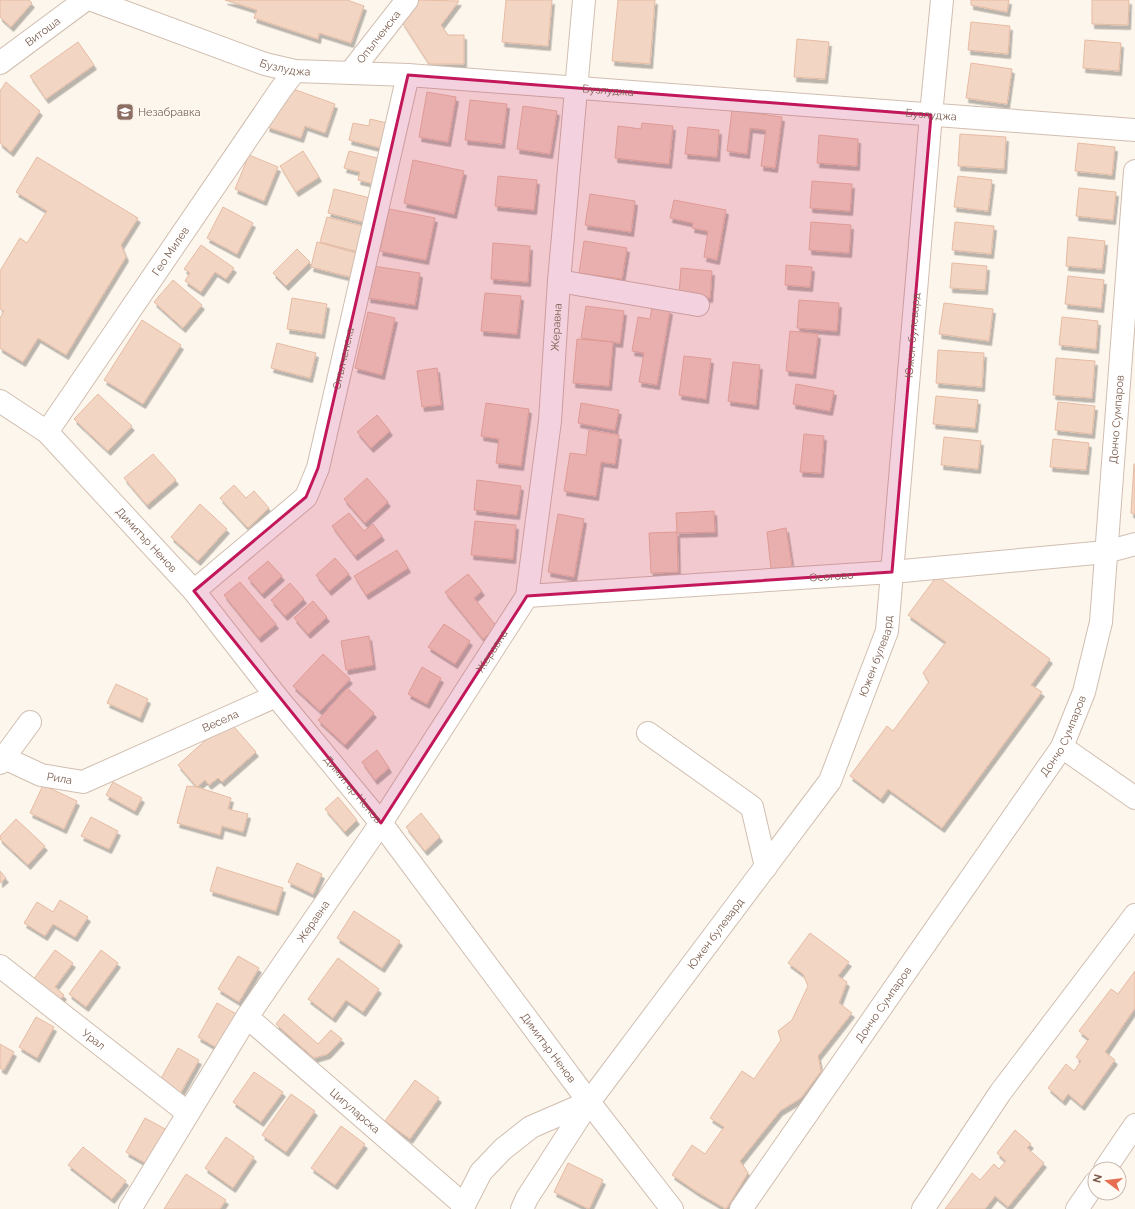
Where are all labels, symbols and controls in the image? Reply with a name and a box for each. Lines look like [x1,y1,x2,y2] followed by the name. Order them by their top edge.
[354,8,403,66] street label: Опълченска
[22,14,63,49] street label: Витоша
[258,56,311,78] street label: Бузлуджа
[582,82,634,99] street label: Бузлуджа
[115,102,135,122] school or university icon: Незабравка
[138,106,201,119] place label: Незабравка
[905,106,957,123] street label: Бузлуджа
[149,224,192,278] street label: Гео Милев
[902,292,922,378] street label: Южен булевард
[548,303,564,352] street label: Жеравна
[330,326,357,391] street label: Опълченска
[1106,374,1126,464] street label: Дончо Сумпаров
[113,505,180,575] street label: Димитър Ненов
[809,568,854,584] street label: Осогово
[856,614,895,699] street label: Южен булевард
[473,627,510,675] street label: Жеравна
[1037,693,1088,779] street label: Дончо Сумпаров
[200,707,240,735] street label: Весела
[321,753,385,826] street label: Димитър Ненов
[46,770,73,787] street label: Рила
[685,895,747,972] street label: Южен булевард
[294,898,332,945] street label: Жеравна
[852,964,914,1045] street label: Дончо Сумпаров
[518,1010,579,1085] street label: Димитър Ненов
[80,1026,108,1052] street label: Урал
[327,1085,383,1136] street label: Цигуларска
[1087,1161,1127,1201] north arrow
[1090,1173,1105,1184] text: N

